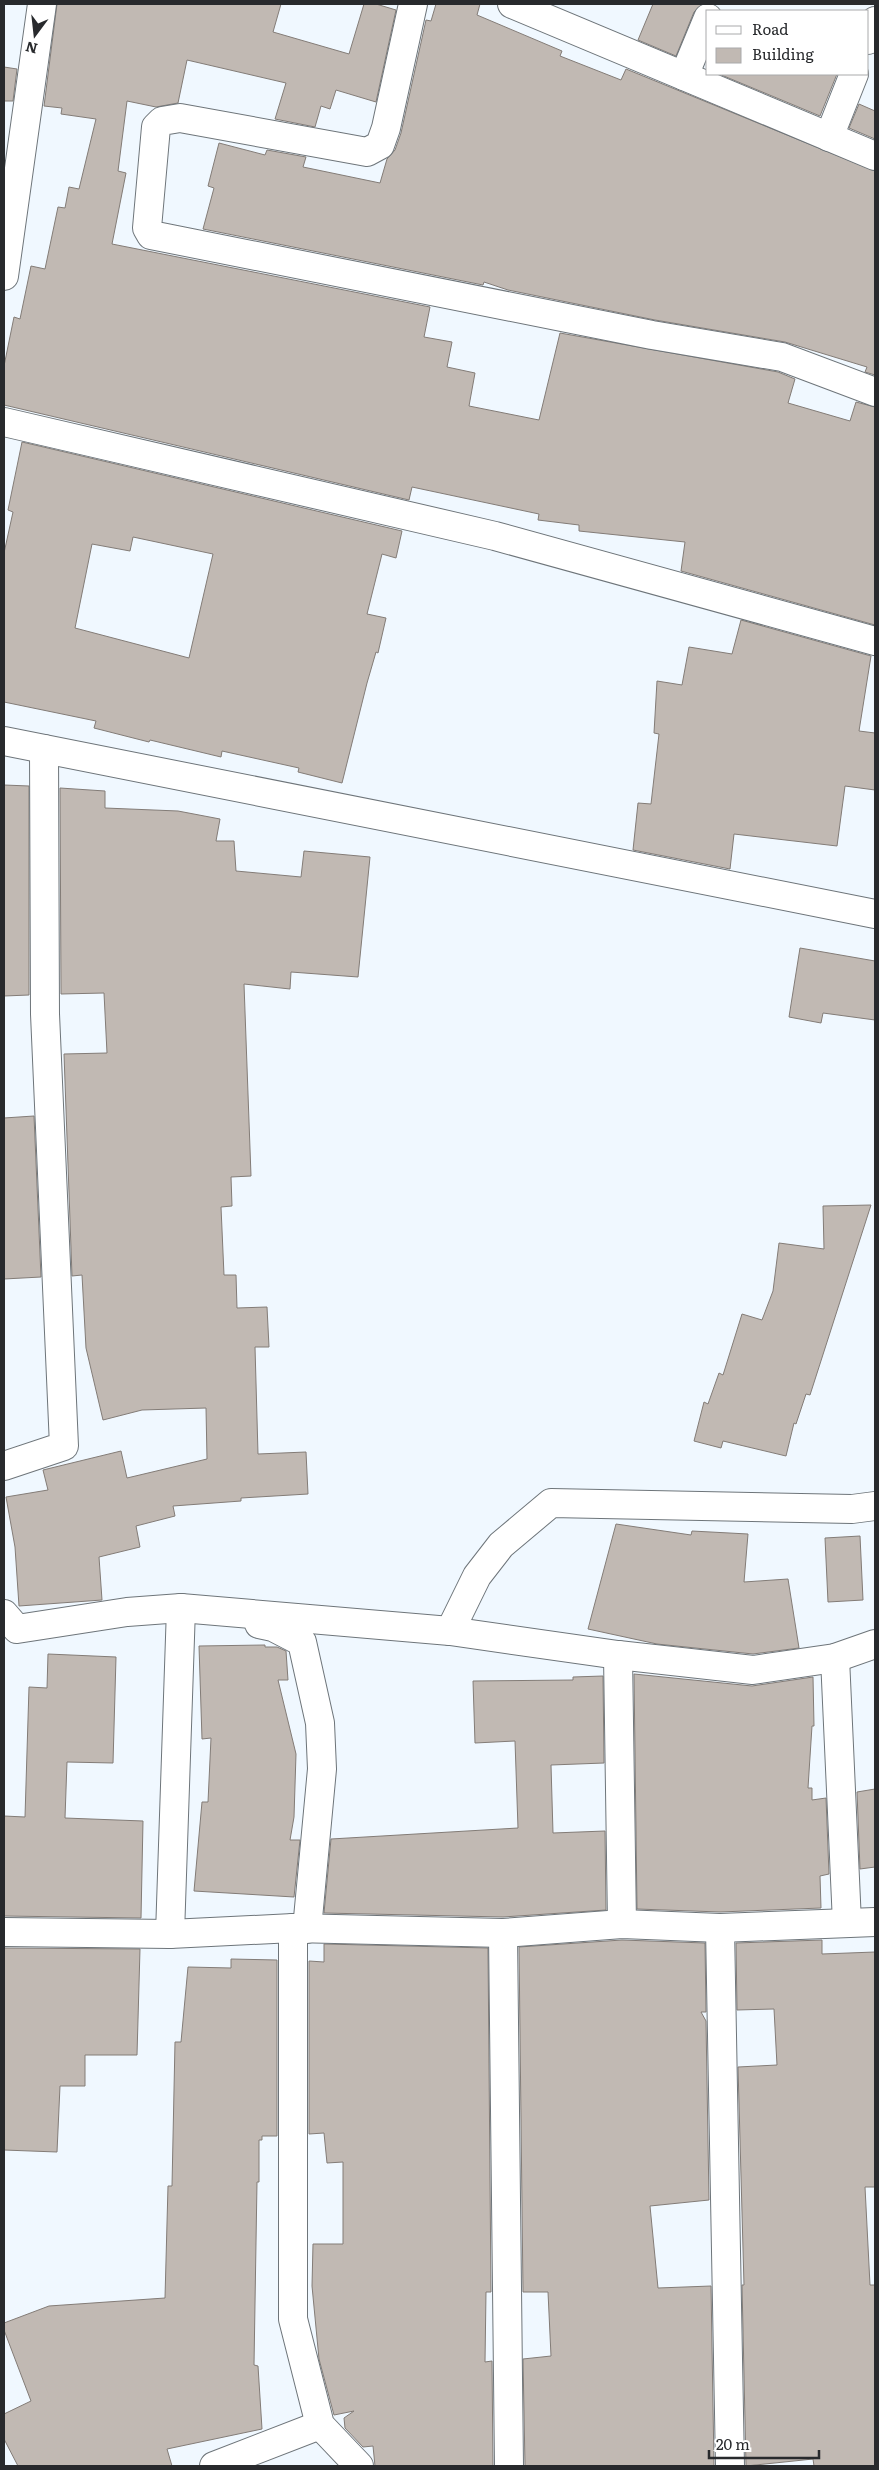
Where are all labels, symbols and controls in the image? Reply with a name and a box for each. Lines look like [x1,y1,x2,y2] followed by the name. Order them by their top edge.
[10,10,60,60] north arrow
[706,10,869,75] legend
[752,17,788,40] text: Road
[23,37,40,60] text: N
[752,42,814,65] text: Building
[709,2428,819,2460] scale bar
[716,2432,750,2455] text: 20 m

